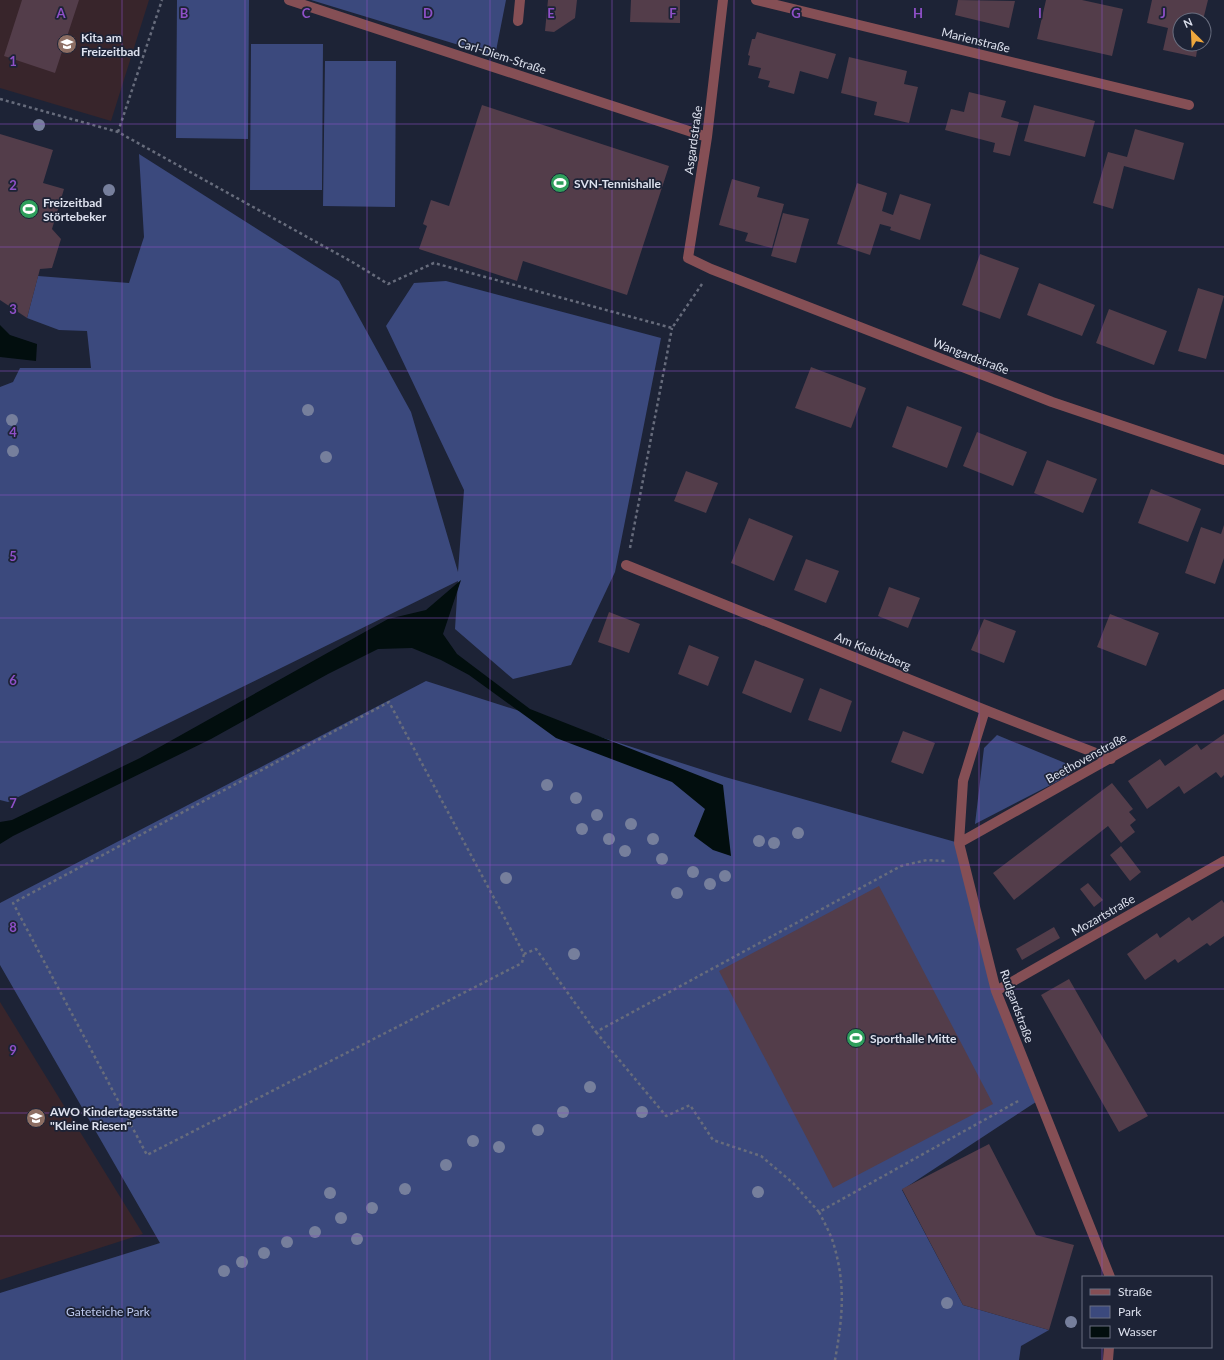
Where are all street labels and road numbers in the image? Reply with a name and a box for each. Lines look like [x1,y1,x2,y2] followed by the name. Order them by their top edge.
[940,24,1012,56] street label: Marienstraße
[456,35,548,77] street label: Carl-Diem-Straße
[681,105,705,175] street label: Asgardstraße
[931,335,1011,377] street label: Wangardstraße
[833,629,913,673] street label: Am Kiebitzberg
[1043,730,1129,786] street label: Beethovenstraße
[1069,891,1137,939] street label: Mozartstraße
[997,967,1037,1045] street label: Rudgardstraße

